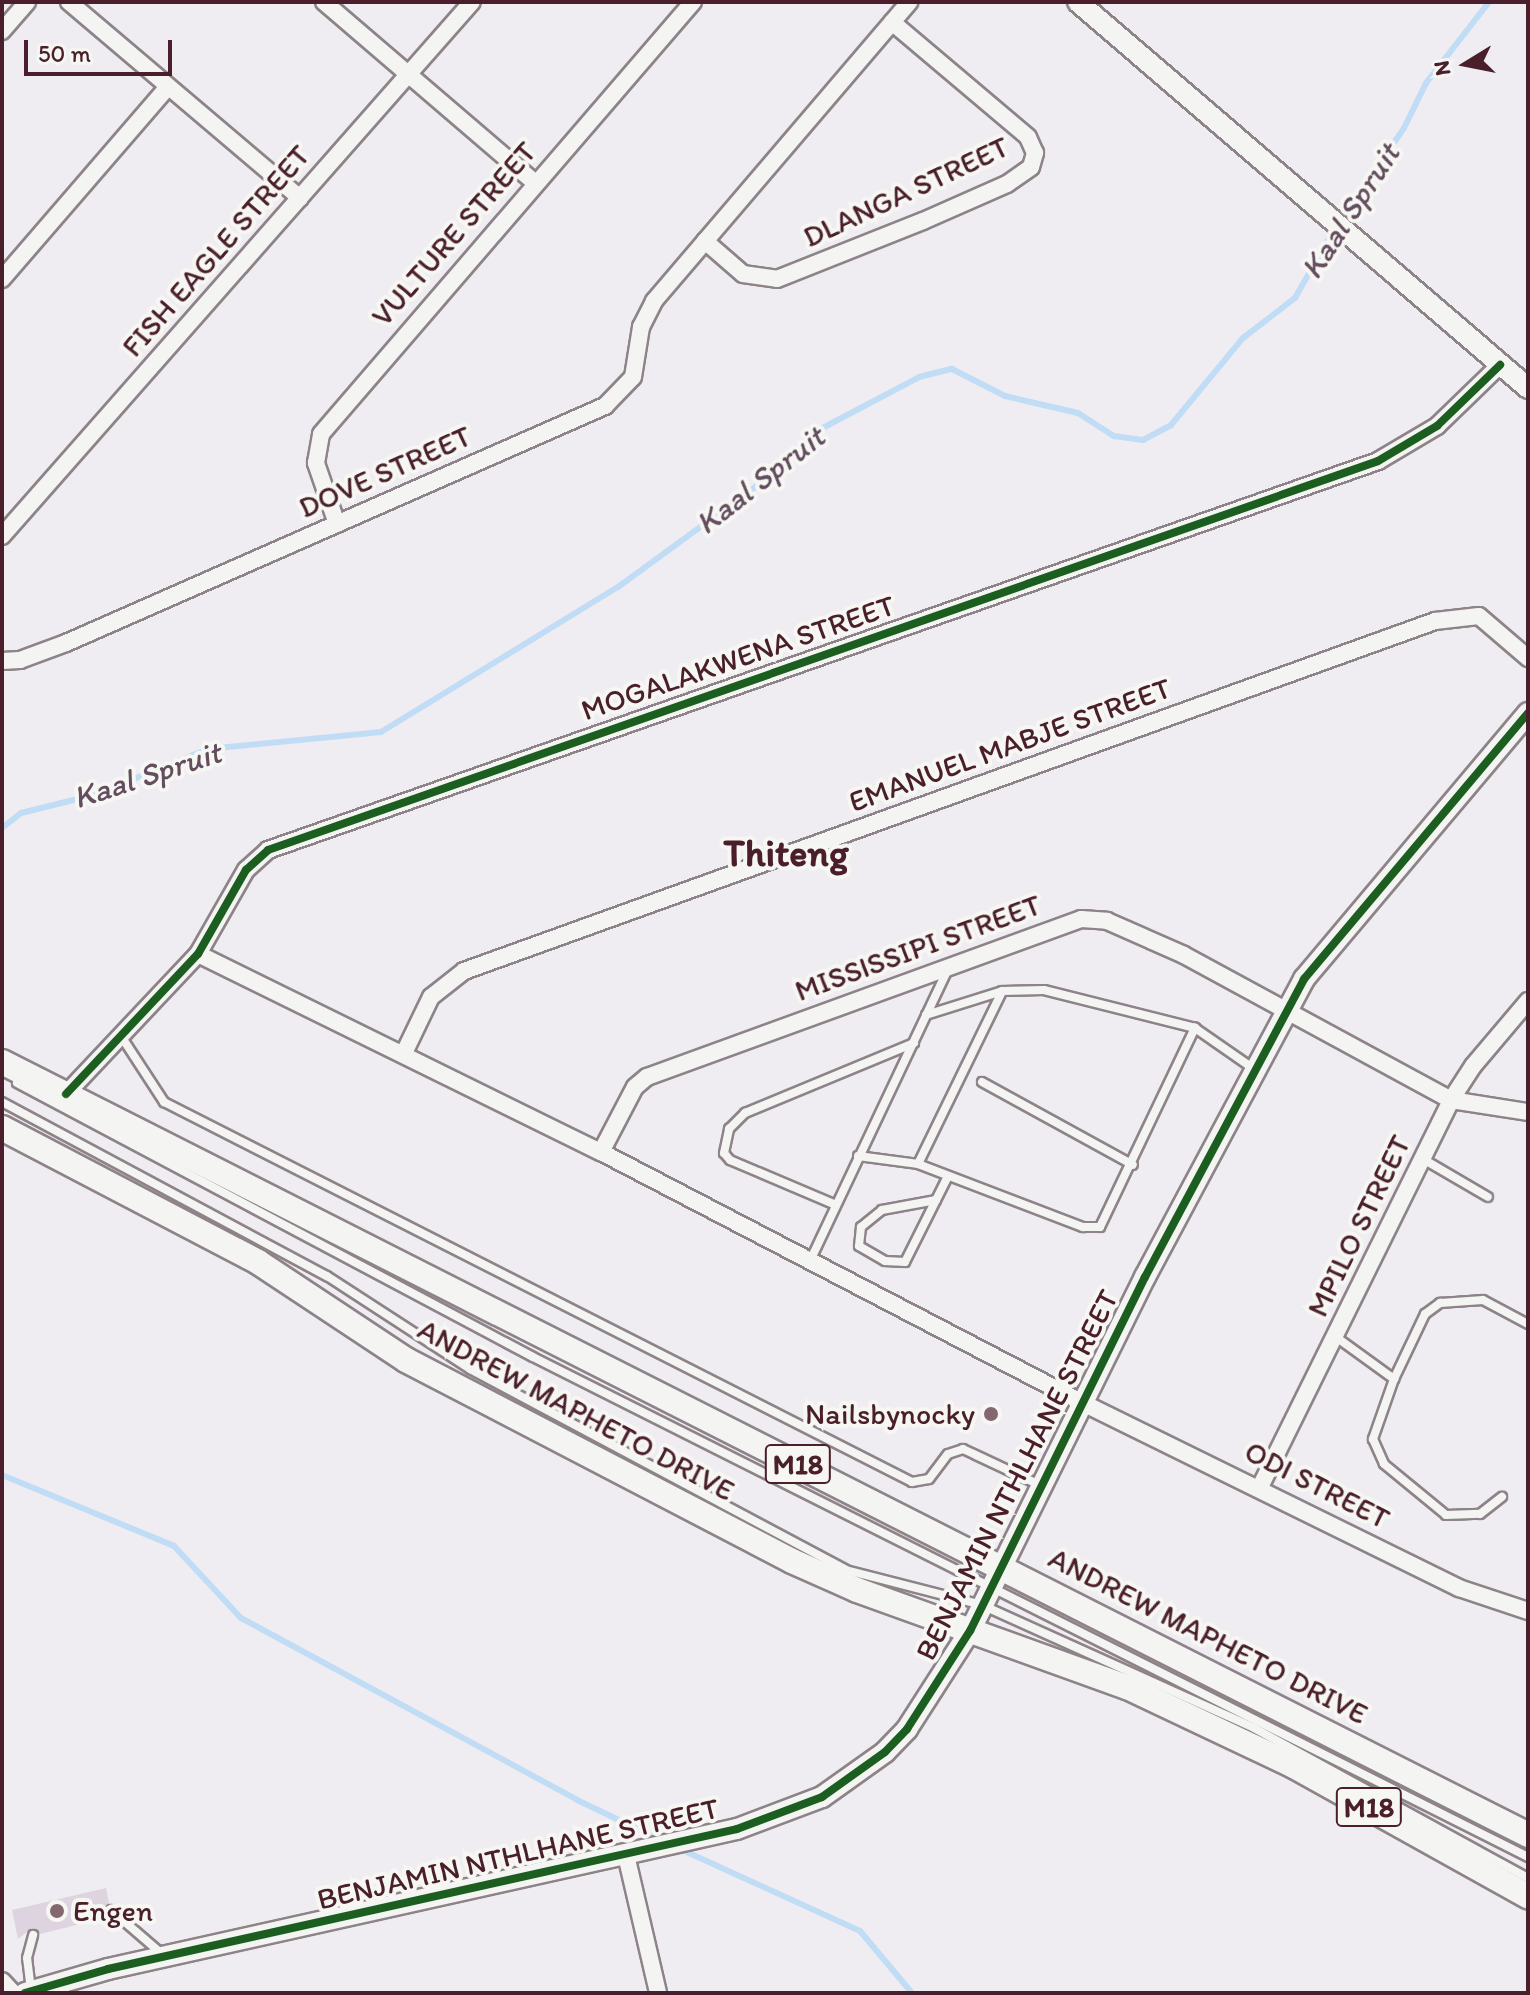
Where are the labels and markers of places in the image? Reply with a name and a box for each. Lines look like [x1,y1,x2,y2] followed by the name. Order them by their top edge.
[805,1396,975,1432] place label: Nailsbynocky
[982,1405,1000,1423] marker: Nailsbynocky
[73,1893,153,1929] place label: Engen
[48,1902,66,1920] marker: Engen

